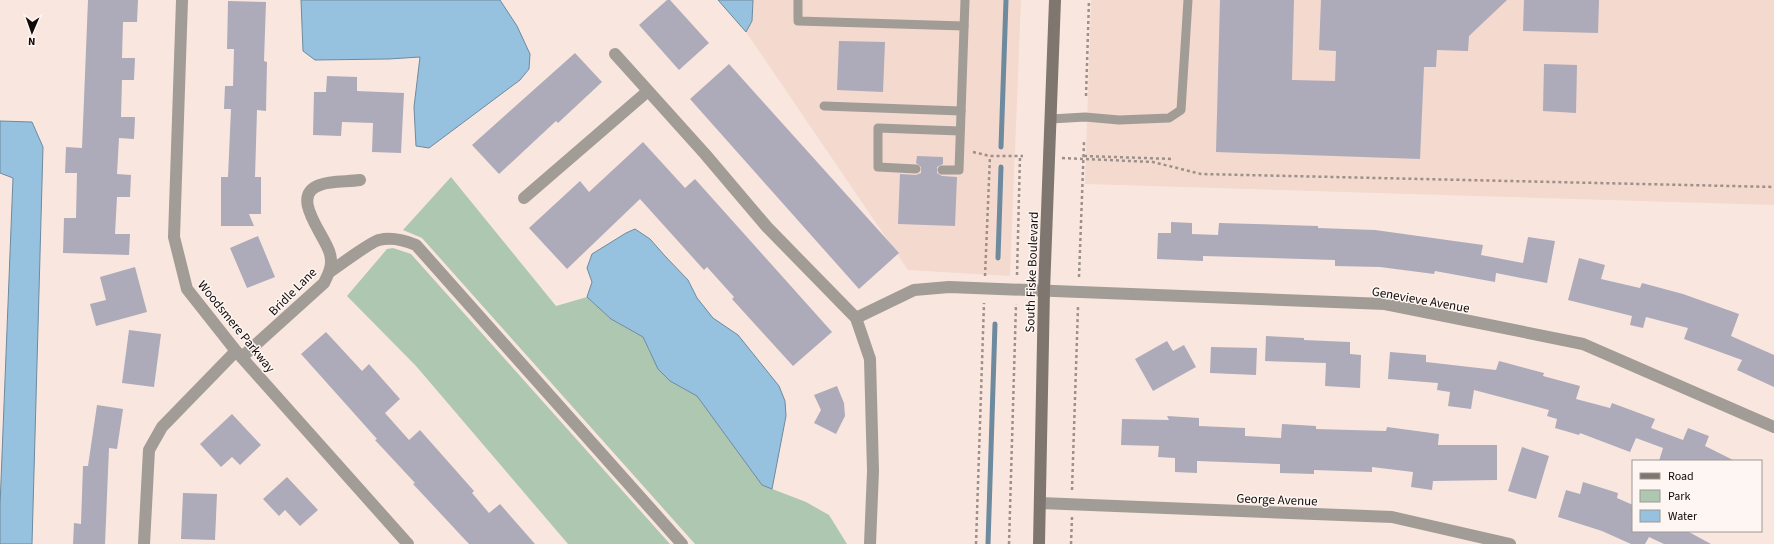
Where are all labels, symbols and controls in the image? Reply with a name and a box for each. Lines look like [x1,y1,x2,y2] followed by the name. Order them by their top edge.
[12,12,52,52] north arrow
[28,34,36,49] text: N
[1021,211,1043,333] street label: South Fiske Boulevard
[265,264,321,320] street label: Bridle Lane
[193,277,279,377] street label: Woodsmere Parkway
[1371,283,1471,317] street label: Genevieve Avenue
[1632,460,1762,532] legend
[1668,468,1694,485] text: Road
[1668,488,1690,505] text: Park
[1236,490,1318,510] street label: George Avenue
[1668,508,1698,525] text: Water

